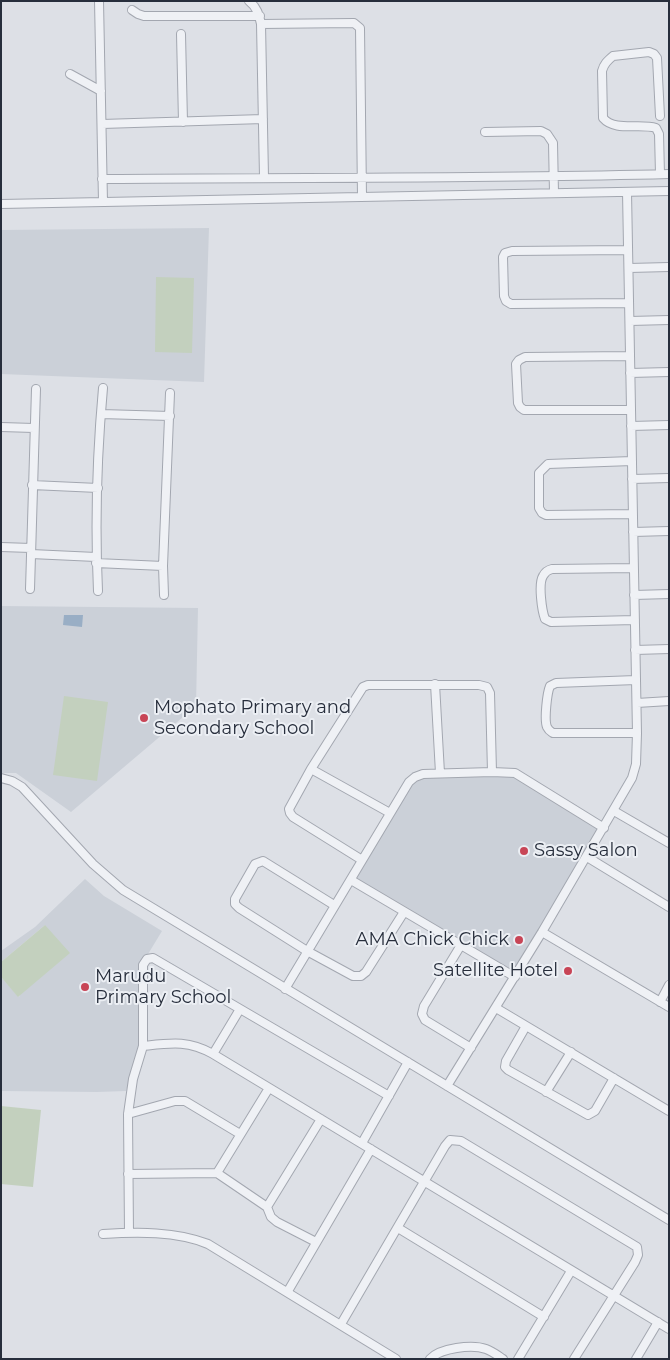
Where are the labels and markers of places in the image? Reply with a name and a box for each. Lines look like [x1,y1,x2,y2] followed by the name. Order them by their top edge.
[154,697,351,740] place label: Mophato Primary and Secondary School
[138,712,150,724] marker: Mophato Primary and Secondary School
[534,840,638,862] place label: Sassy Salon
[518,845,530,857] marker: Sassy Salon
[356,929,509,951] place label: AMA Chick Chick
[513,934,525,946] marker: AMA Chick Chick
[433,960,558,982] place label: Satellite Hotel
[562,965,574,977] marker: Satellite Hotel
[95,966,231,1009] place label: Marudu Primary School
[79,981,91,993] marker: Marudu Primary School

